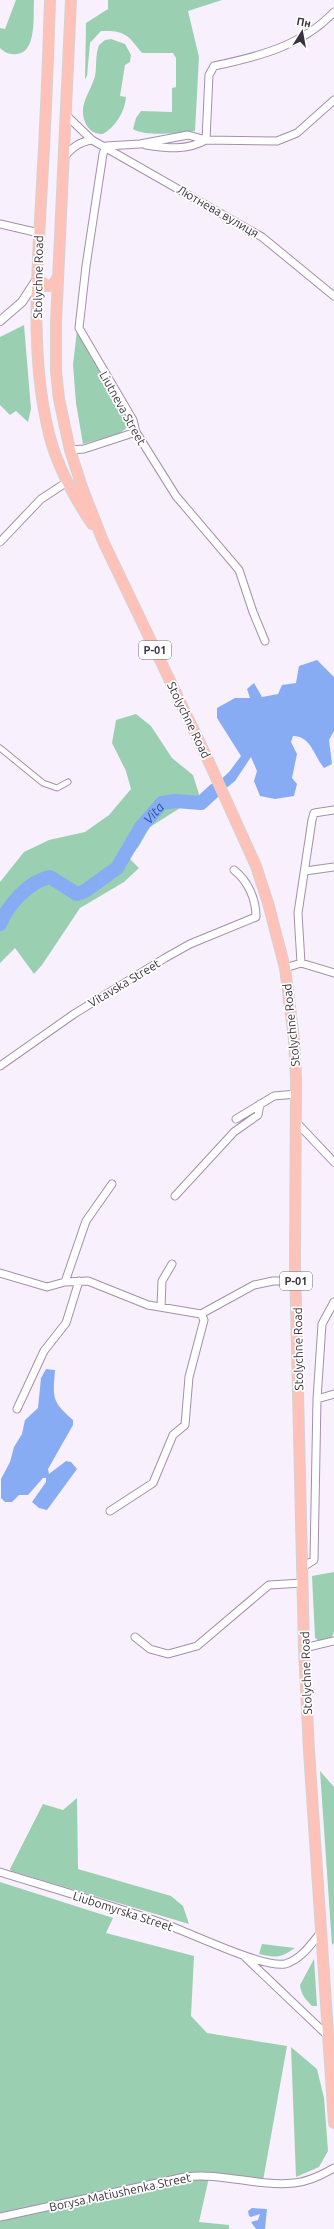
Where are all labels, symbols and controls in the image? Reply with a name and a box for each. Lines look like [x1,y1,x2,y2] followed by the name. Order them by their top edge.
[282,12,322,52] north arrow
[296,15,312,29] text: Пн
[175,182,261,240] street label: Лютнева вулиця
[31,235,45,319] street label: Stolychne Road
[97,369,149,447] street label: Liutneva Street
[139,641,171,659] road number: Р-01
[165,680,213,760] street label: Stolychne Road
[140,799,166,826] water label: Vita
[86,956,162,1010] street label: Vitavska Street
[280,983,302,1067] street label: Stolychne Road
[280,1272,312,1290] road number: Р-01
[291,1307,305,1391] street label: Stolychne Road
[298,1631,314,1715] street label: Stolychne Road
[71,1889,175,1933] street label: Liubomyrska Street
[48,2171,192,2213] street label: Borysa Matiushenka Street

